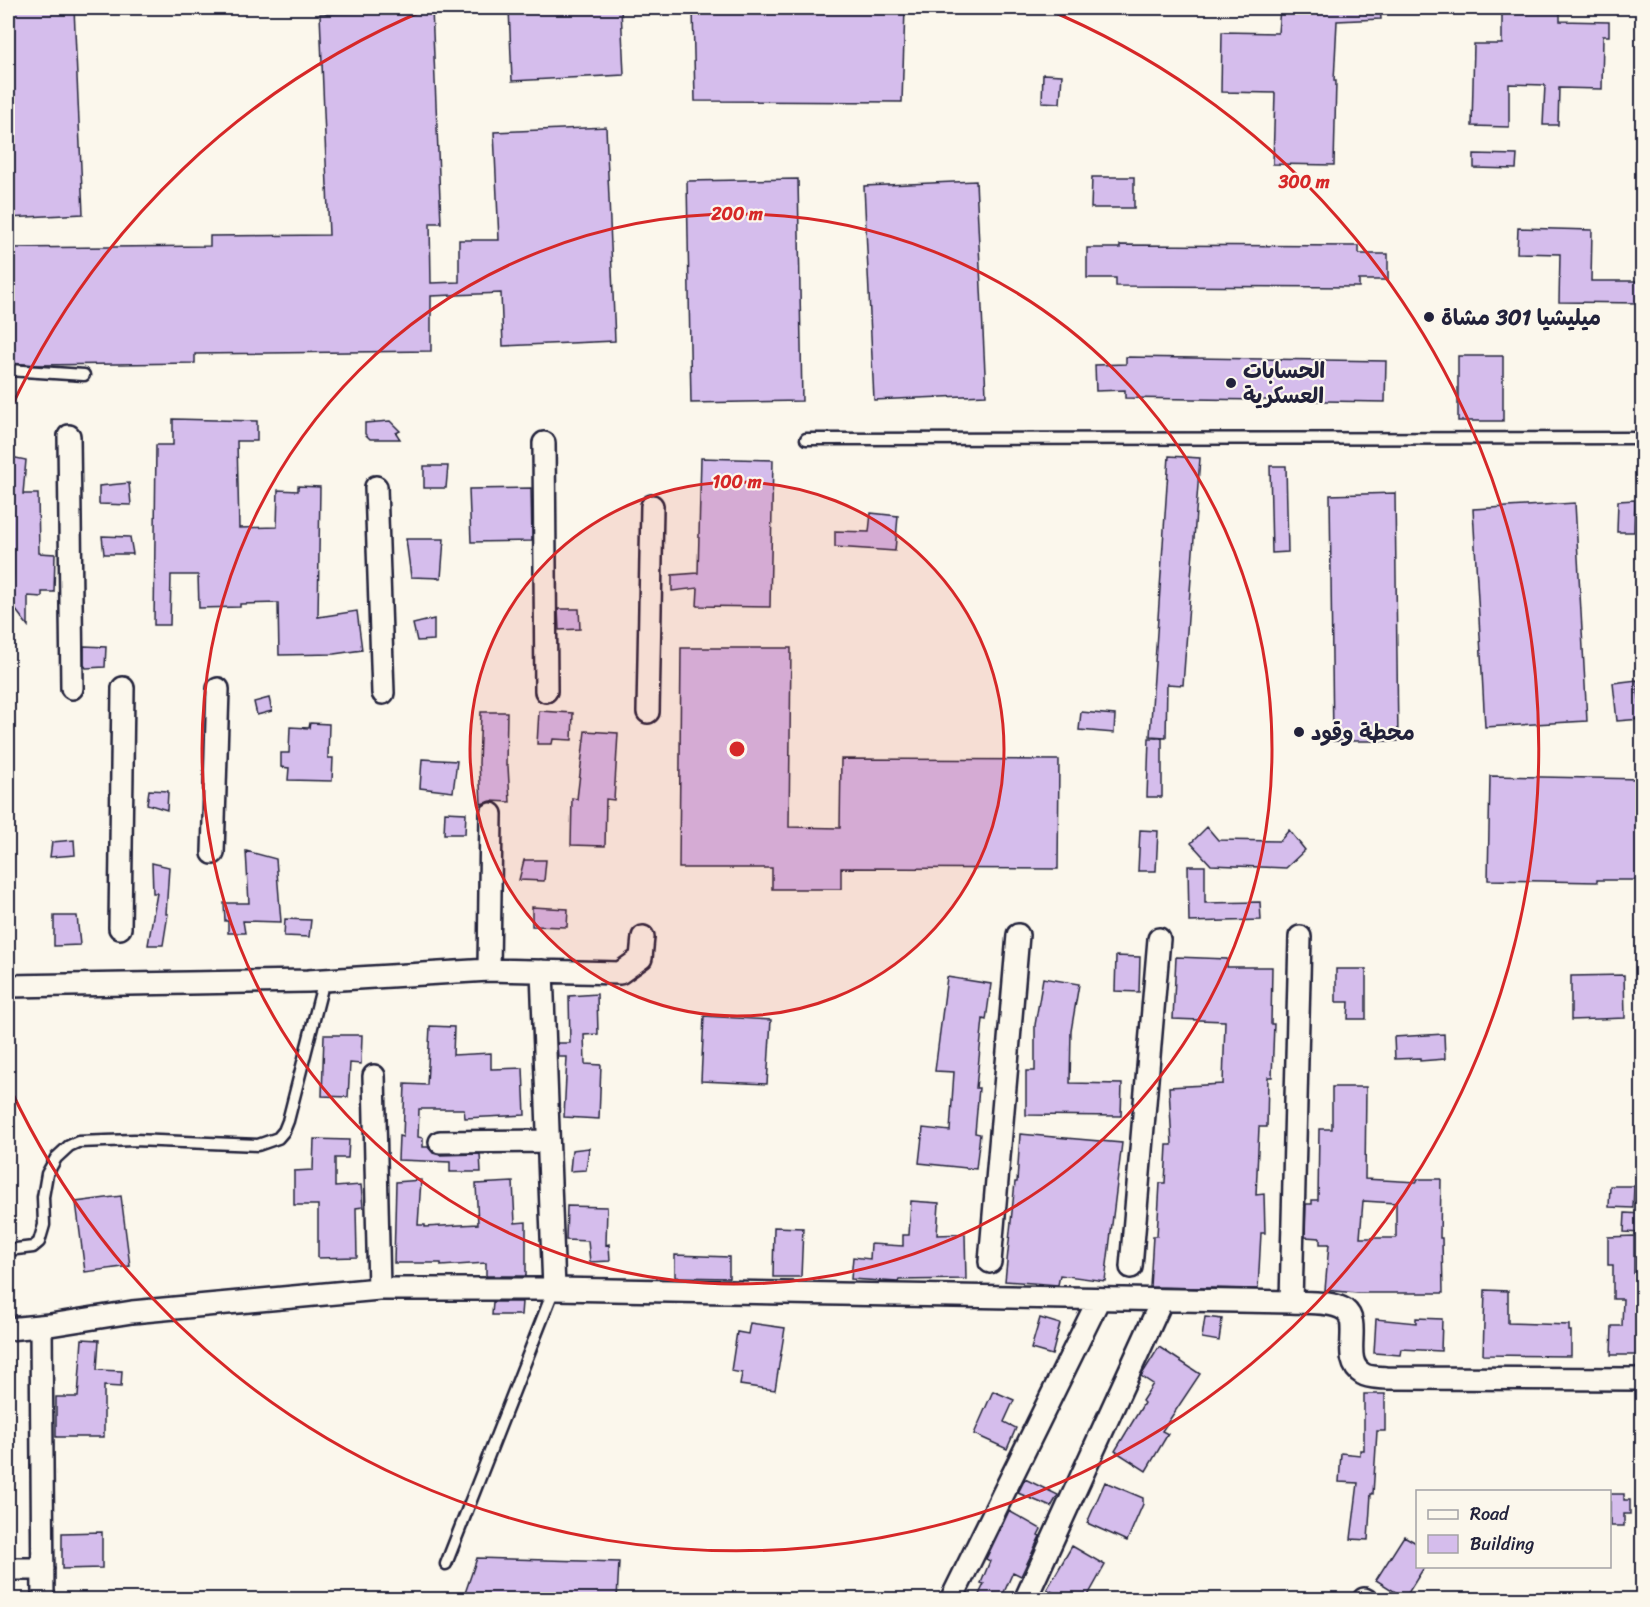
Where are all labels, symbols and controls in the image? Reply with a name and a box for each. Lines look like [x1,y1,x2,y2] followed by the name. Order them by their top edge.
[1277,166,1330,198] text: 300 m
[710,198,763,230] text: 200 m
[1441,298,1601,337] place label: ميليشيا 301 مشاة
[1422,310,1436,324] marker: ميليشيا 301 مشاة
[1243,351,1325,415] place label: الحسابات العسكرية
[1224,376,1238,390] marker: الحسابات العسكرية
[713,466,762,498] text: 100 m
[1311,713,1415,752] place label: محطة وقود
[1292,725,1306,739] marker: محطة وقود
[727,739,747,759] centre of rings
[1416,1490,1611,1568] legend
[1470,1498,1510,1530] text: Road
[1470,1528,1534,1560] text: Building

